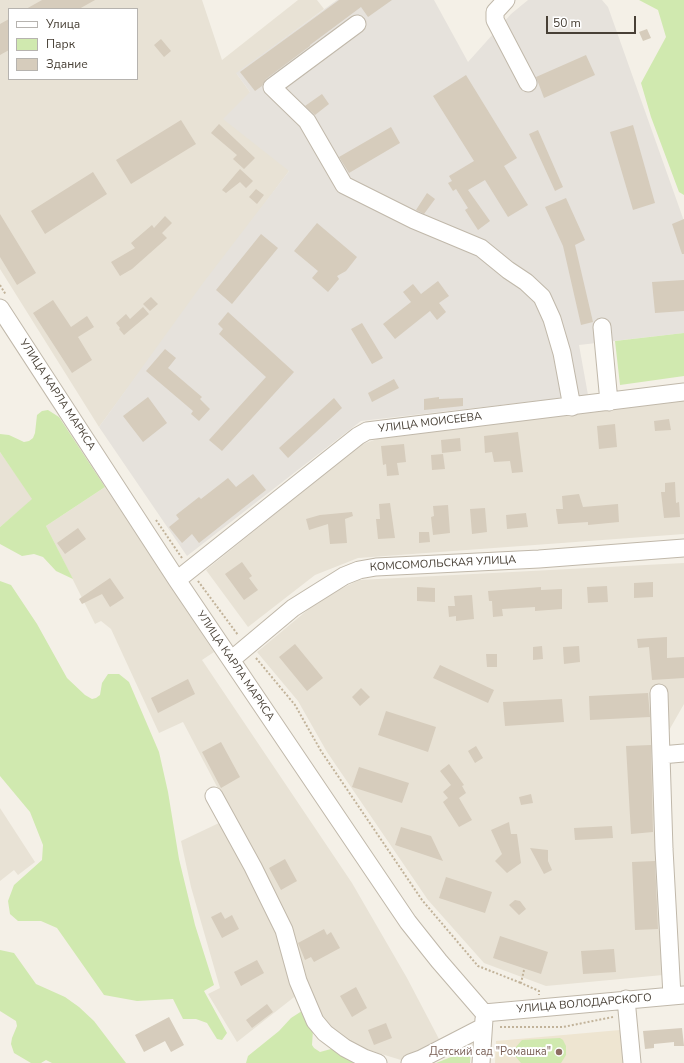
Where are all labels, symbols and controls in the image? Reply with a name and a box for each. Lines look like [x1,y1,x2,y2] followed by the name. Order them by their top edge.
[8,8,138,80] legend
[548,8,638,34] scale bar
[553,15,581,31] text: 50 m
[46,16,80,32] text: Улица
[46,36,75,52] text: Парк
[46,56,88,72] text: Здание
[16,337,98,453] street label: УЛИЦА КАРЛА МАРКСА
[377,410,483,436] street label: УЛИЦА МОИСЕЕВА
[370,554,516,574] street label: КОМСОМОЛЬСКАЯ УЛИЦА
[193,608,277,724] street label: УЛИЦА КАРЛА МАРКСА
[516,992,652,1016] street label: УЛИЦА ВОЛОДАРСКОГО
[429,1045,551,1059] place label: Детский сад "Ромашка"
[554,1047,564,1057] marker: Детский сад "Ромашка"

